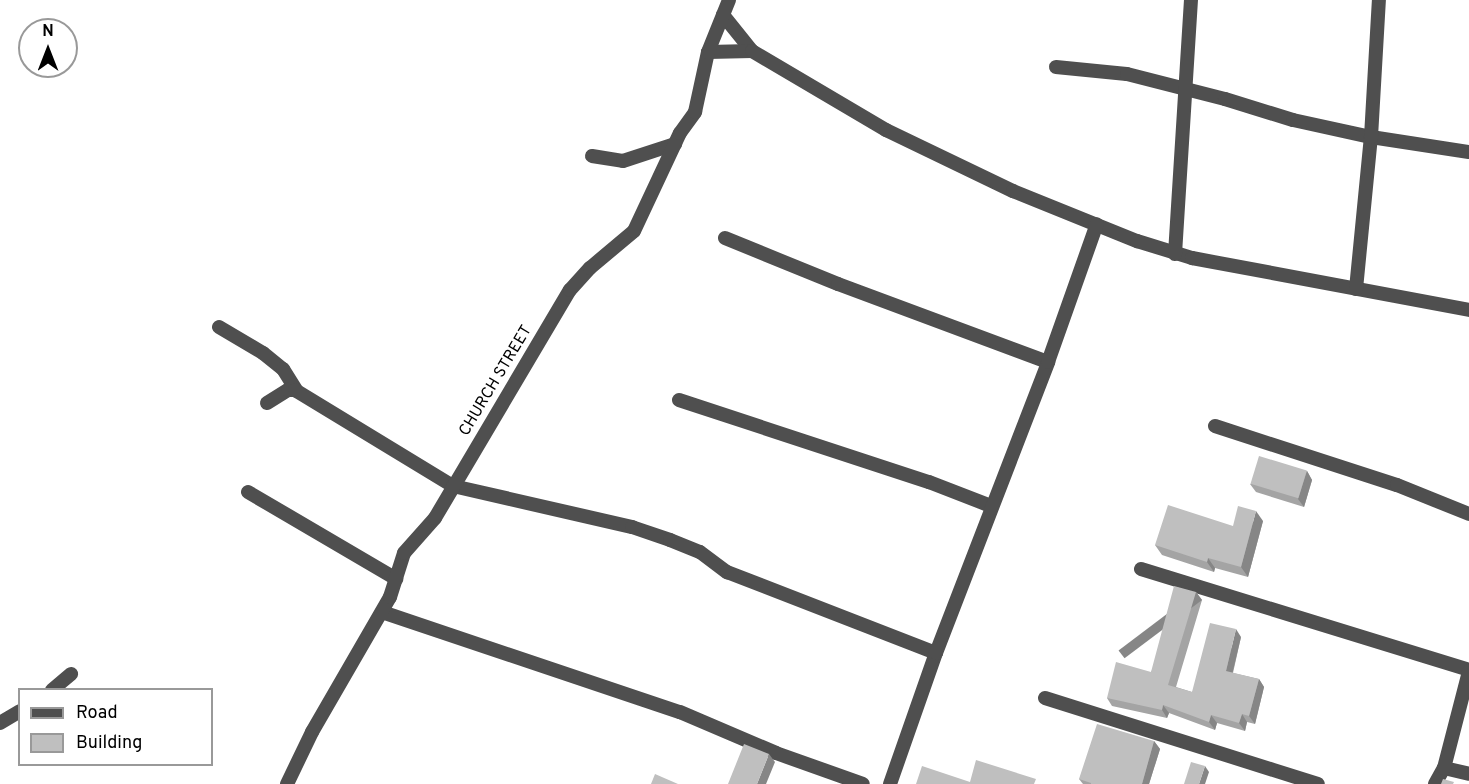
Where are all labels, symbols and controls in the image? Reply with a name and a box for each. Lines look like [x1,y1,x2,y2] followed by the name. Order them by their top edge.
[18,18,78,78] north arrow
[42,22,54,42] text: N
[455,322,537,440] street label: CHURCH STREET
[18,688,213,766] legend
[76,702,118,725] text: Road
[76,732,142,755] text: Building

